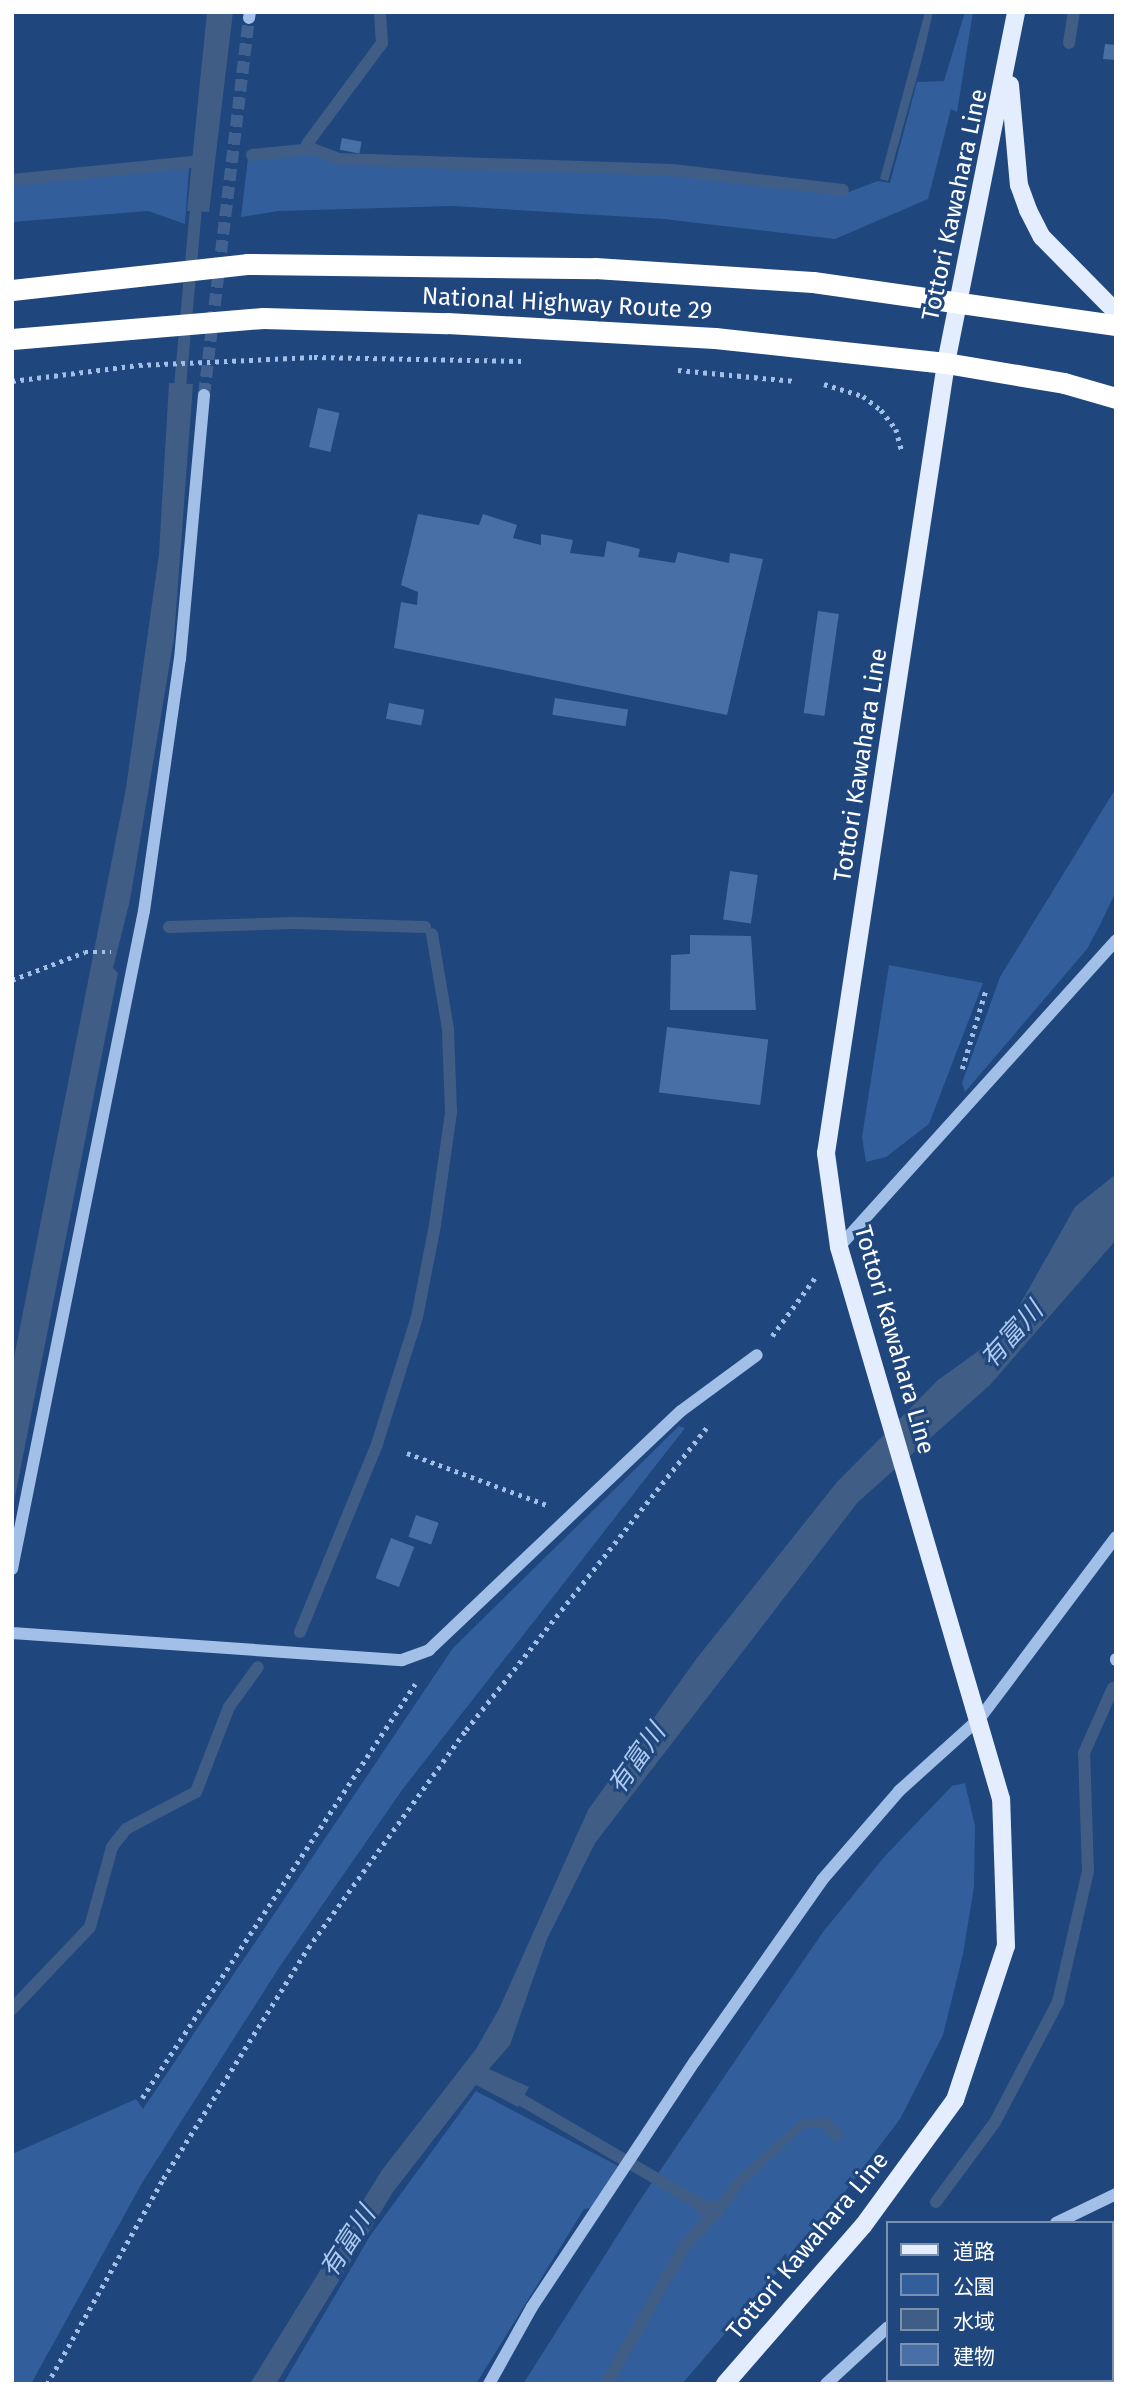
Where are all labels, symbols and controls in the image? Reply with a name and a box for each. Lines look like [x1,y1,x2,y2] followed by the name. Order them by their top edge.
[916,86,994,324] street label: Tottori Kawahara Line
[421,282,713,326] street label: National Highway Route 29
[828,646,894,884] street label: Tottori Kawahara Line
[848,1223,940,1457] street label: Tottori Kawahara Line
[974,1296,1050,1374] water label: 有富川
[602,1718,672,1800] water label: 有富川
[721,2146,895,2346] street label: Tottori Kawahara Line
[314,2201,382,2283] water label: 有富川
[886,2221,1114,2382] legend
[953,2239,995,2265] text: 道路
[953,2274,995,2300] text: 公園
[953,2309,995,2335] text: 水域
[953,2344,995,2370] text: 建物

